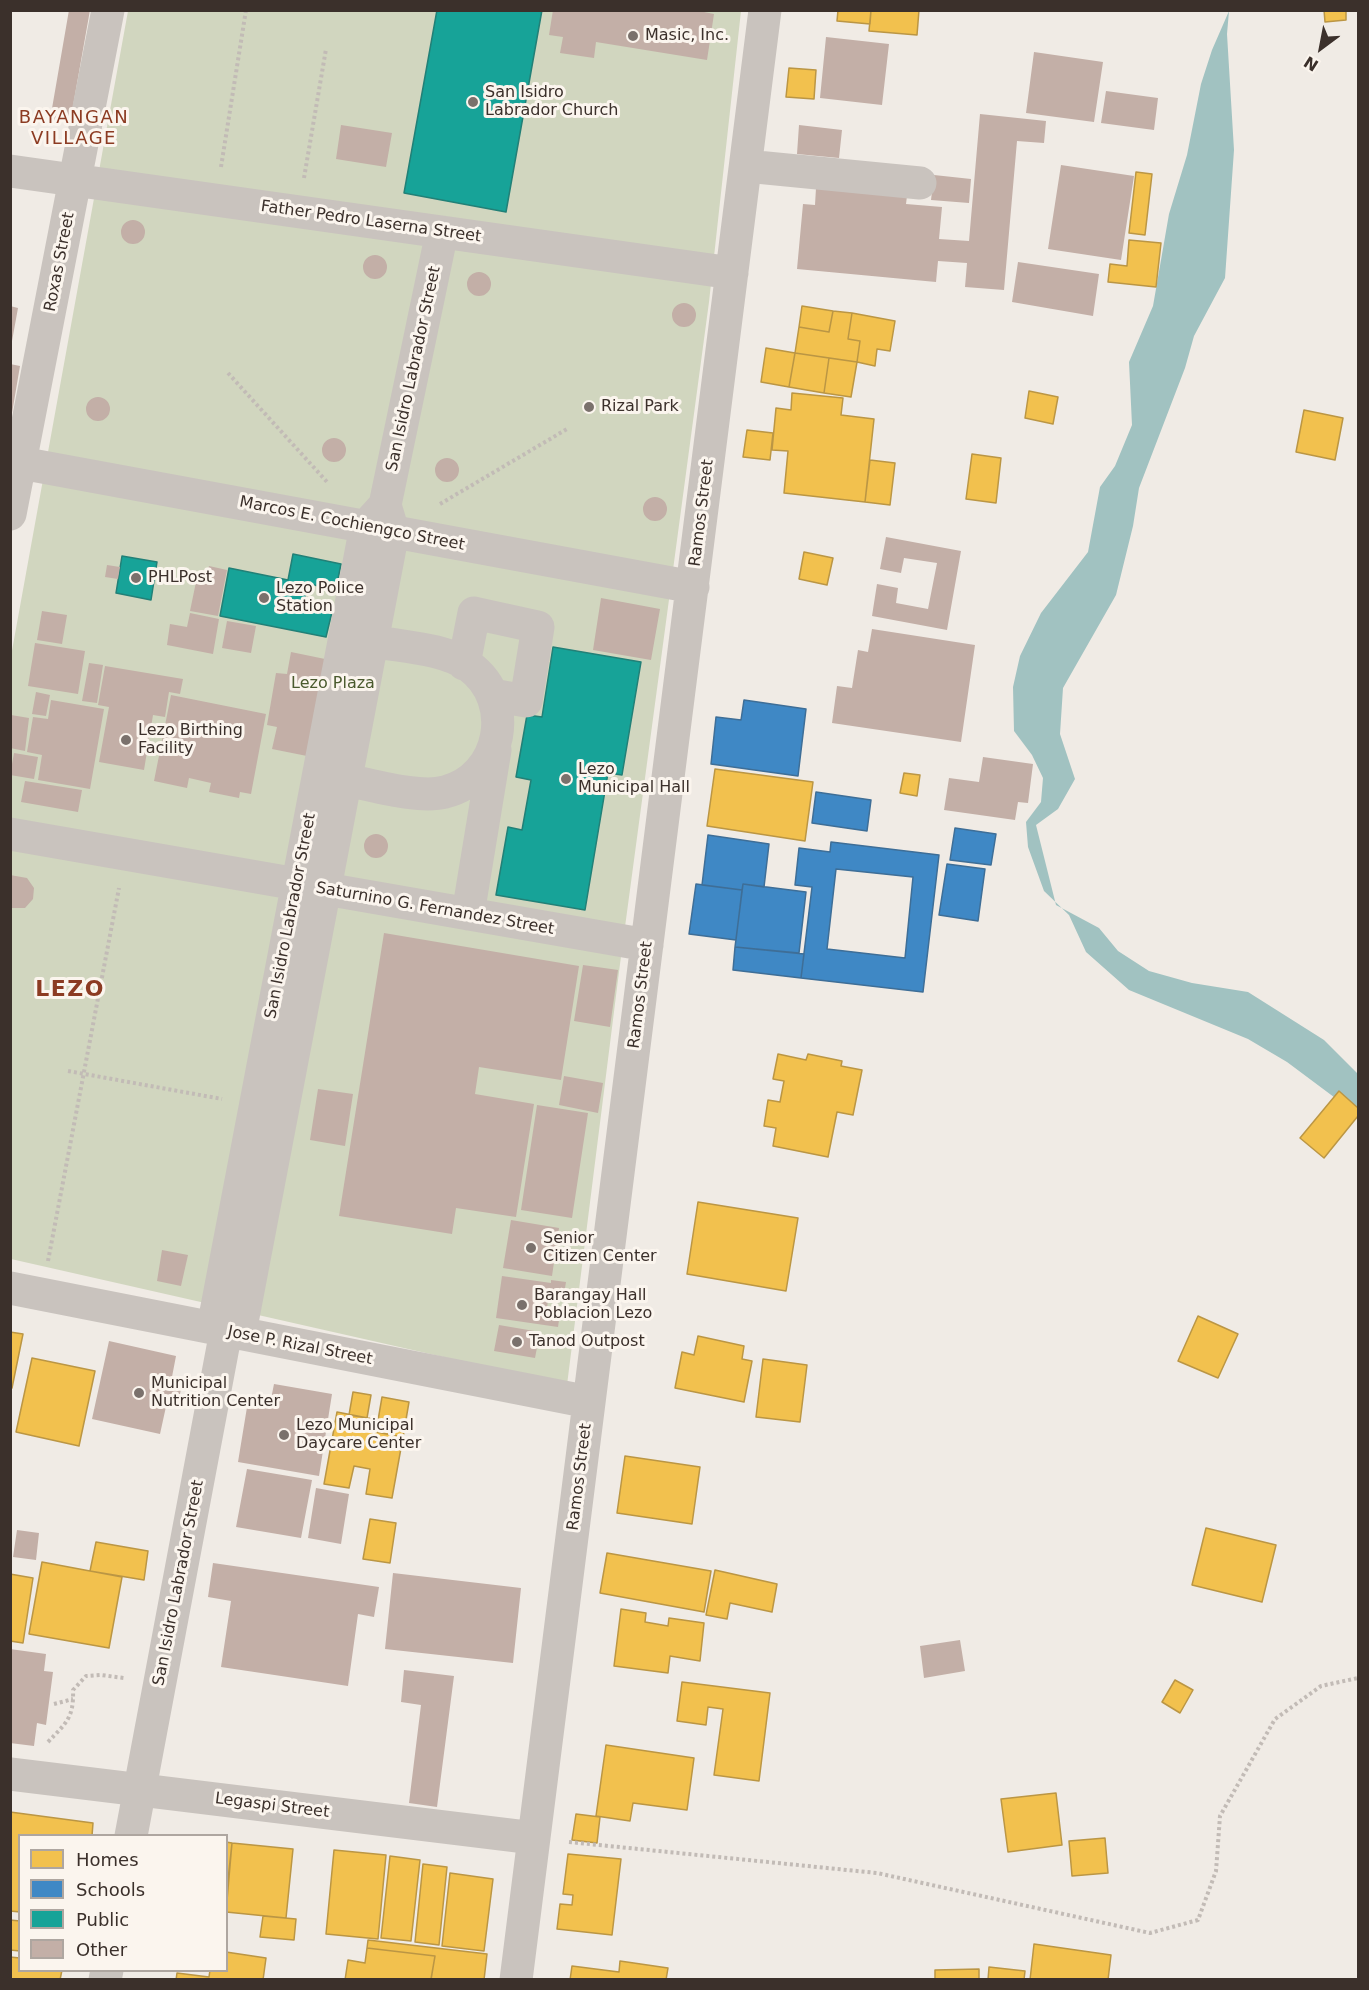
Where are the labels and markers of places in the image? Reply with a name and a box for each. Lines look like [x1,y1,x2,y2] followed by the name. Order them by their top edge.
[645,26,729,46] place label: Masic, Inc.
[626,29,640,43] marker: Masic, Inc.
[485,83,618,121] place label: San Isidro Labrador Church
[466,95,480,109] marker: San Isidro Labrador Church
[601,397,679,417] place label: Rizal Park
[582,400,596,414] marker: Rizal Park
[148,568,212,588] place label: PHLPost
[129,571,143,585] marker: PHLPost
[276,579,364,617] place label: Lezo Police Station
[257,591,271,605] marker: Lezo Police Station
[138,721,243,759] place label: Lezo Birthing Facility
[119,733,133,747] marker: Lezo Birthing Facility
[578,760,690,798] place label: Lezo Municipal Hall
[559,772,573,786] marker: Lezo Municipal Hall
[543,1229,657,1267] place label: Senior Citizen Center
[524,1241,538,1255] marker: Senior Citizen Center
[534,1286,652,1324] place label: Barangay Hall Poblacion Lezo
[515,1298,529,1312] marker: Barangay Hall Poblacion Lezo
[529,1332,645,1352] place label: Tanod Outpost
[510,1335,524,1349] marker: Tanod Outpost
[151,1374,280,1412] place label: Municipal Nutrition Center
[132,1386,146,1400] marker: Municipal Nutrition Center
[296,1416,421,1454] place label: Lezo Municipal Daycare Center
[277,1428,291,1442] marker: Lezo Municipal Daycare Center

